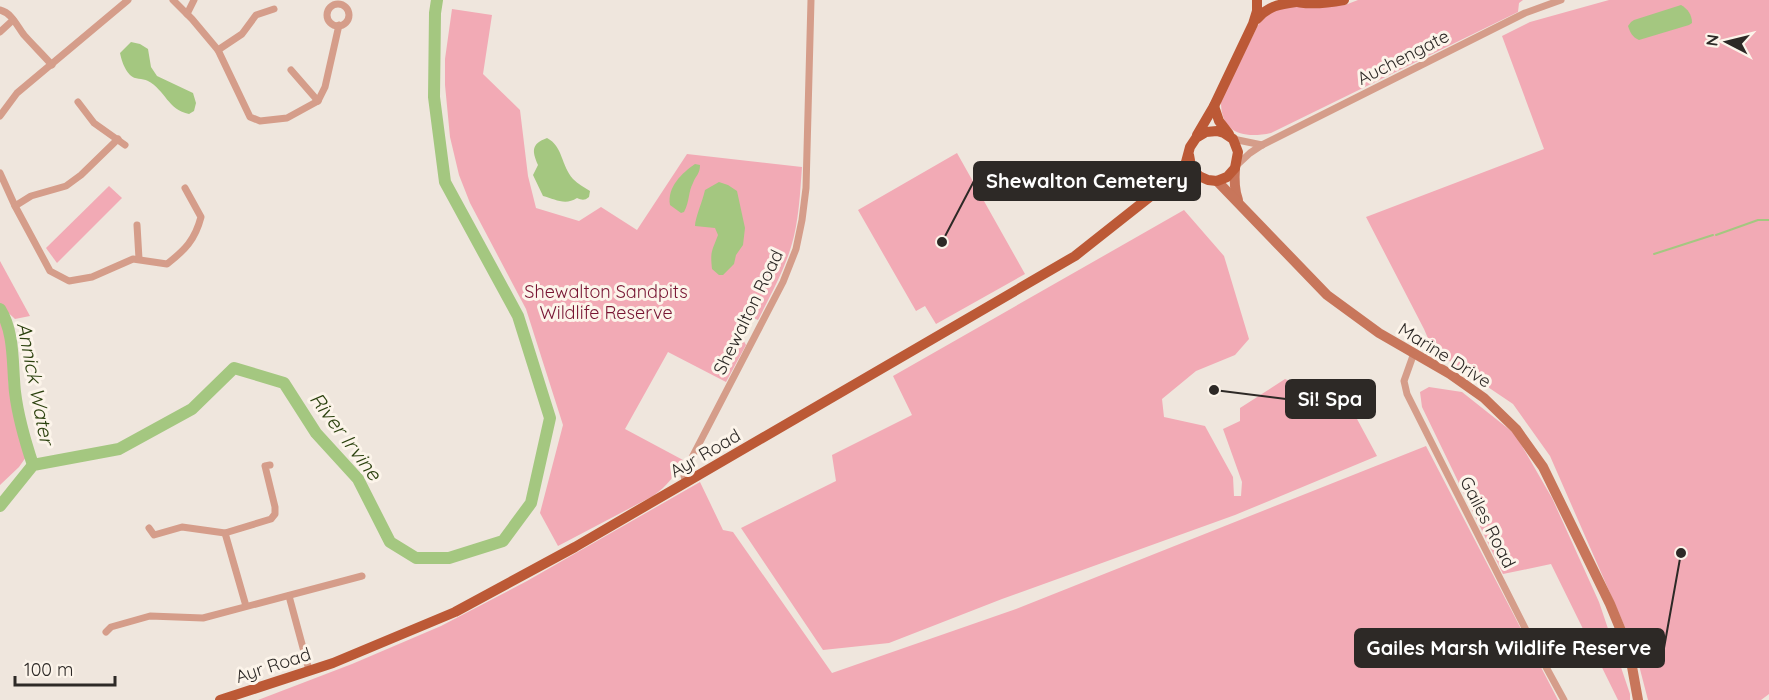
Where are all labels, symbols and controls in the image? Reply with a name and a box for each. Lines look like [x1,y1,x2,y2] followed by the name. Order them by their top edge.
[1697,12,1757,72] north arrow
[1353,24,1453,90] street label: Auchengate
[1701,33,1723,47] text: N
[974,162,1200,200] callout: Shewalton Cemetery
[986,168,1188,193] text: Shewalton Cemetery
[708,246,788,378] street label: Shewalton Road
[524,280,688,324] park label: Shewalton Sandpits Wildlife Reserve
[1394,317,1496,393] street label: Marine Drive
[12,320,61,448] water label: Annick Water
[1286,380,1375,418] callout: Si! Spa
[1298,386,1362,411] text: Si! Spa
[305,387,388,486] water label: River Irvine
[666,424,744,482] street label: Ayr Road
[1455,472,1521,572] street label: Gailes Road
[1355,629,1664,667] callout: Gailes Marsh Wildlife Reserve
[1367,635,1651,660] text: Gailes Marsh Wildlife Reserve
[232,642,314,688] street label: Ayr Road
[15,649,116,687] scale bar
[24,658,73,681] text: 100 m

